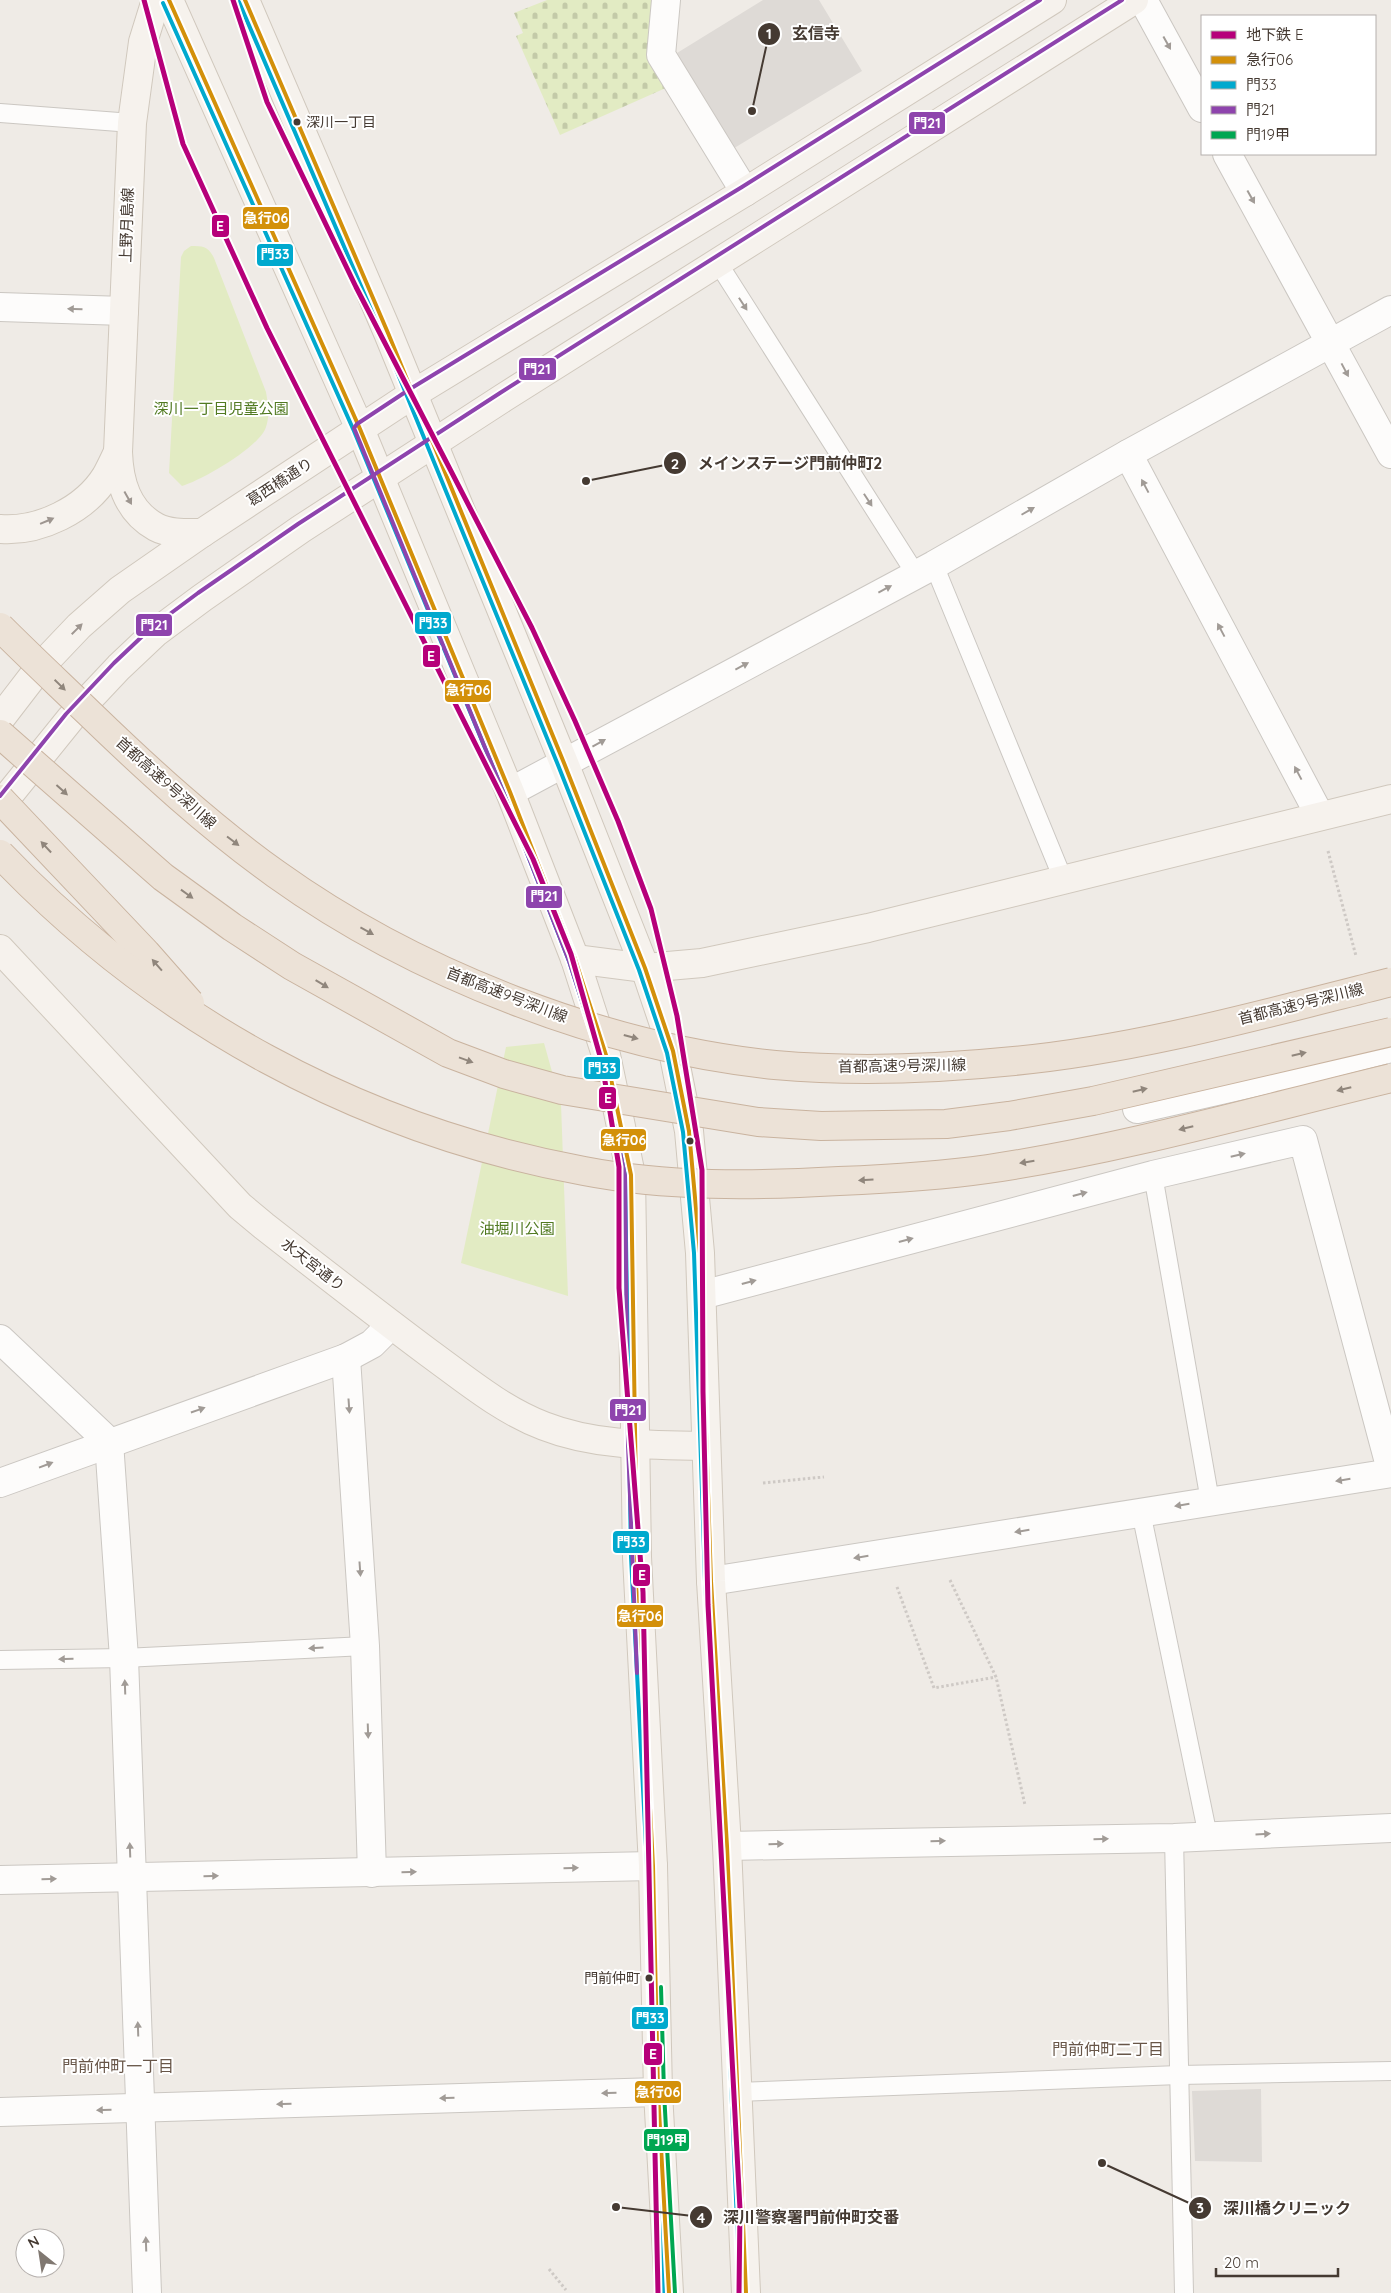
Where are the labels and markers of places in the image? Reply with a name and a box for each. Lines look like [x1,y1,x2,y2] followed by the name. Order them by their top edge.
[757,18,850,49] callout: 玄信寺
[306,113,376,131] place label: 深川一丁目
[292,117,302,127] marker: 深川一丁目
[662,448,892,479] callout: メインステージ門前仲町2
[685,1136,695,1146] unlabelled marker
[584,1969,640,1987] place label: 門前仲町
[644,1973,654,1983] marker: 門前仲町
[1188,2193,1361,2224] callout: 深川橋クリニック
[688,2202,909,2233] callout: 深川警察署門前仲町交番

